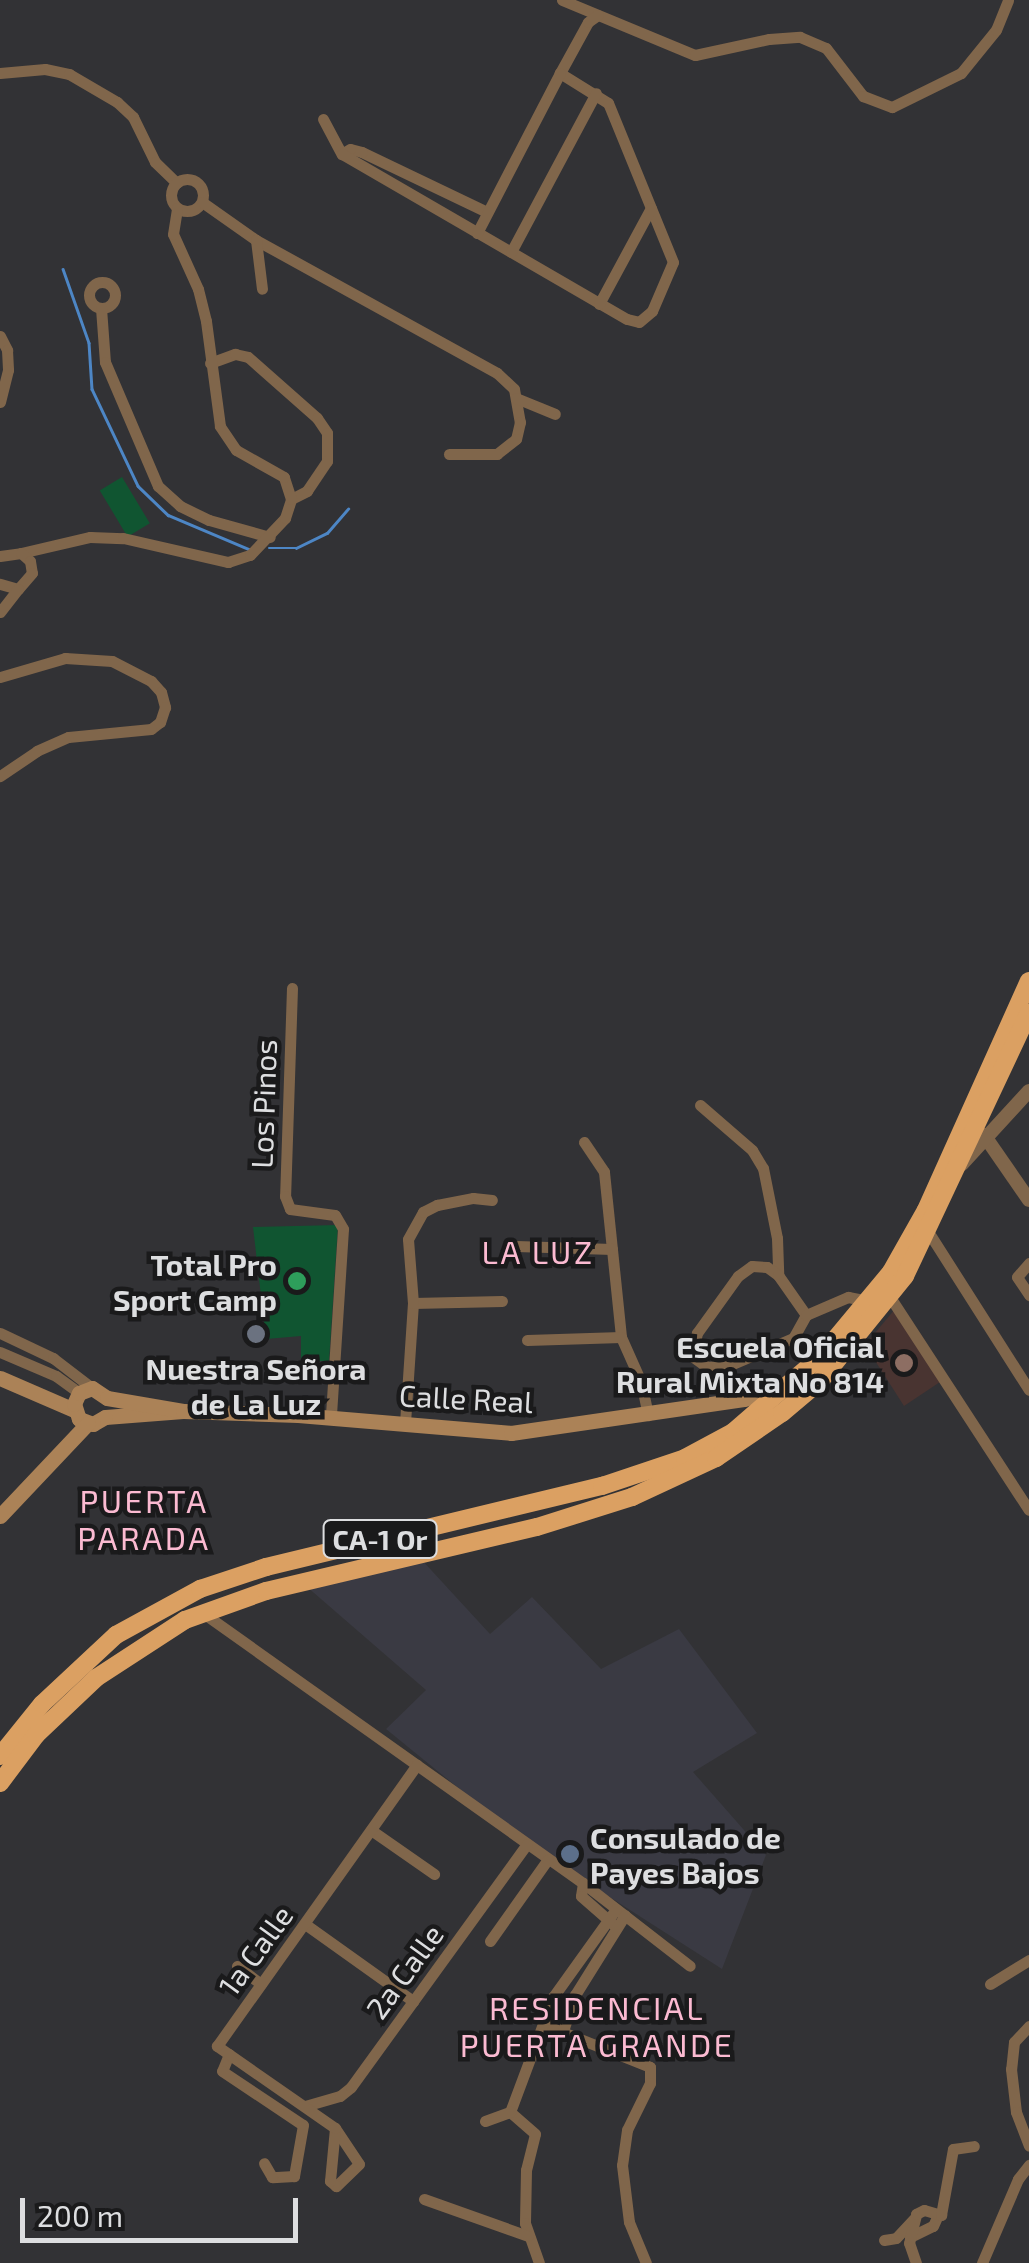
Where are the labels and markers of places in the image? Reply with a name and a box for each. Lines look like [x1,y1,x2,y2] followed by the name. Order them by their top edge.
[113,1246,277,1316] place label: Total Pro Sport Camp
[286,1270,308,1292] marker: Total Pro Sport Camp
[245,1323,267,1345] marker: Nuestra Señora de La Luz
[615,1328,884,1398] place label: Escuela Oficial Rural Mixta No 814
[146,1350,366,1420] place label: Nuestra Señora de La Luz
[893,1352,915,1374] marker: Escuela Oficial Rural Mixta No 814
[590,1819,781,1890] place label: Consulado de Payes Bajos
[559,1843,581,1865] marker: Consulado de Payes Bajos

